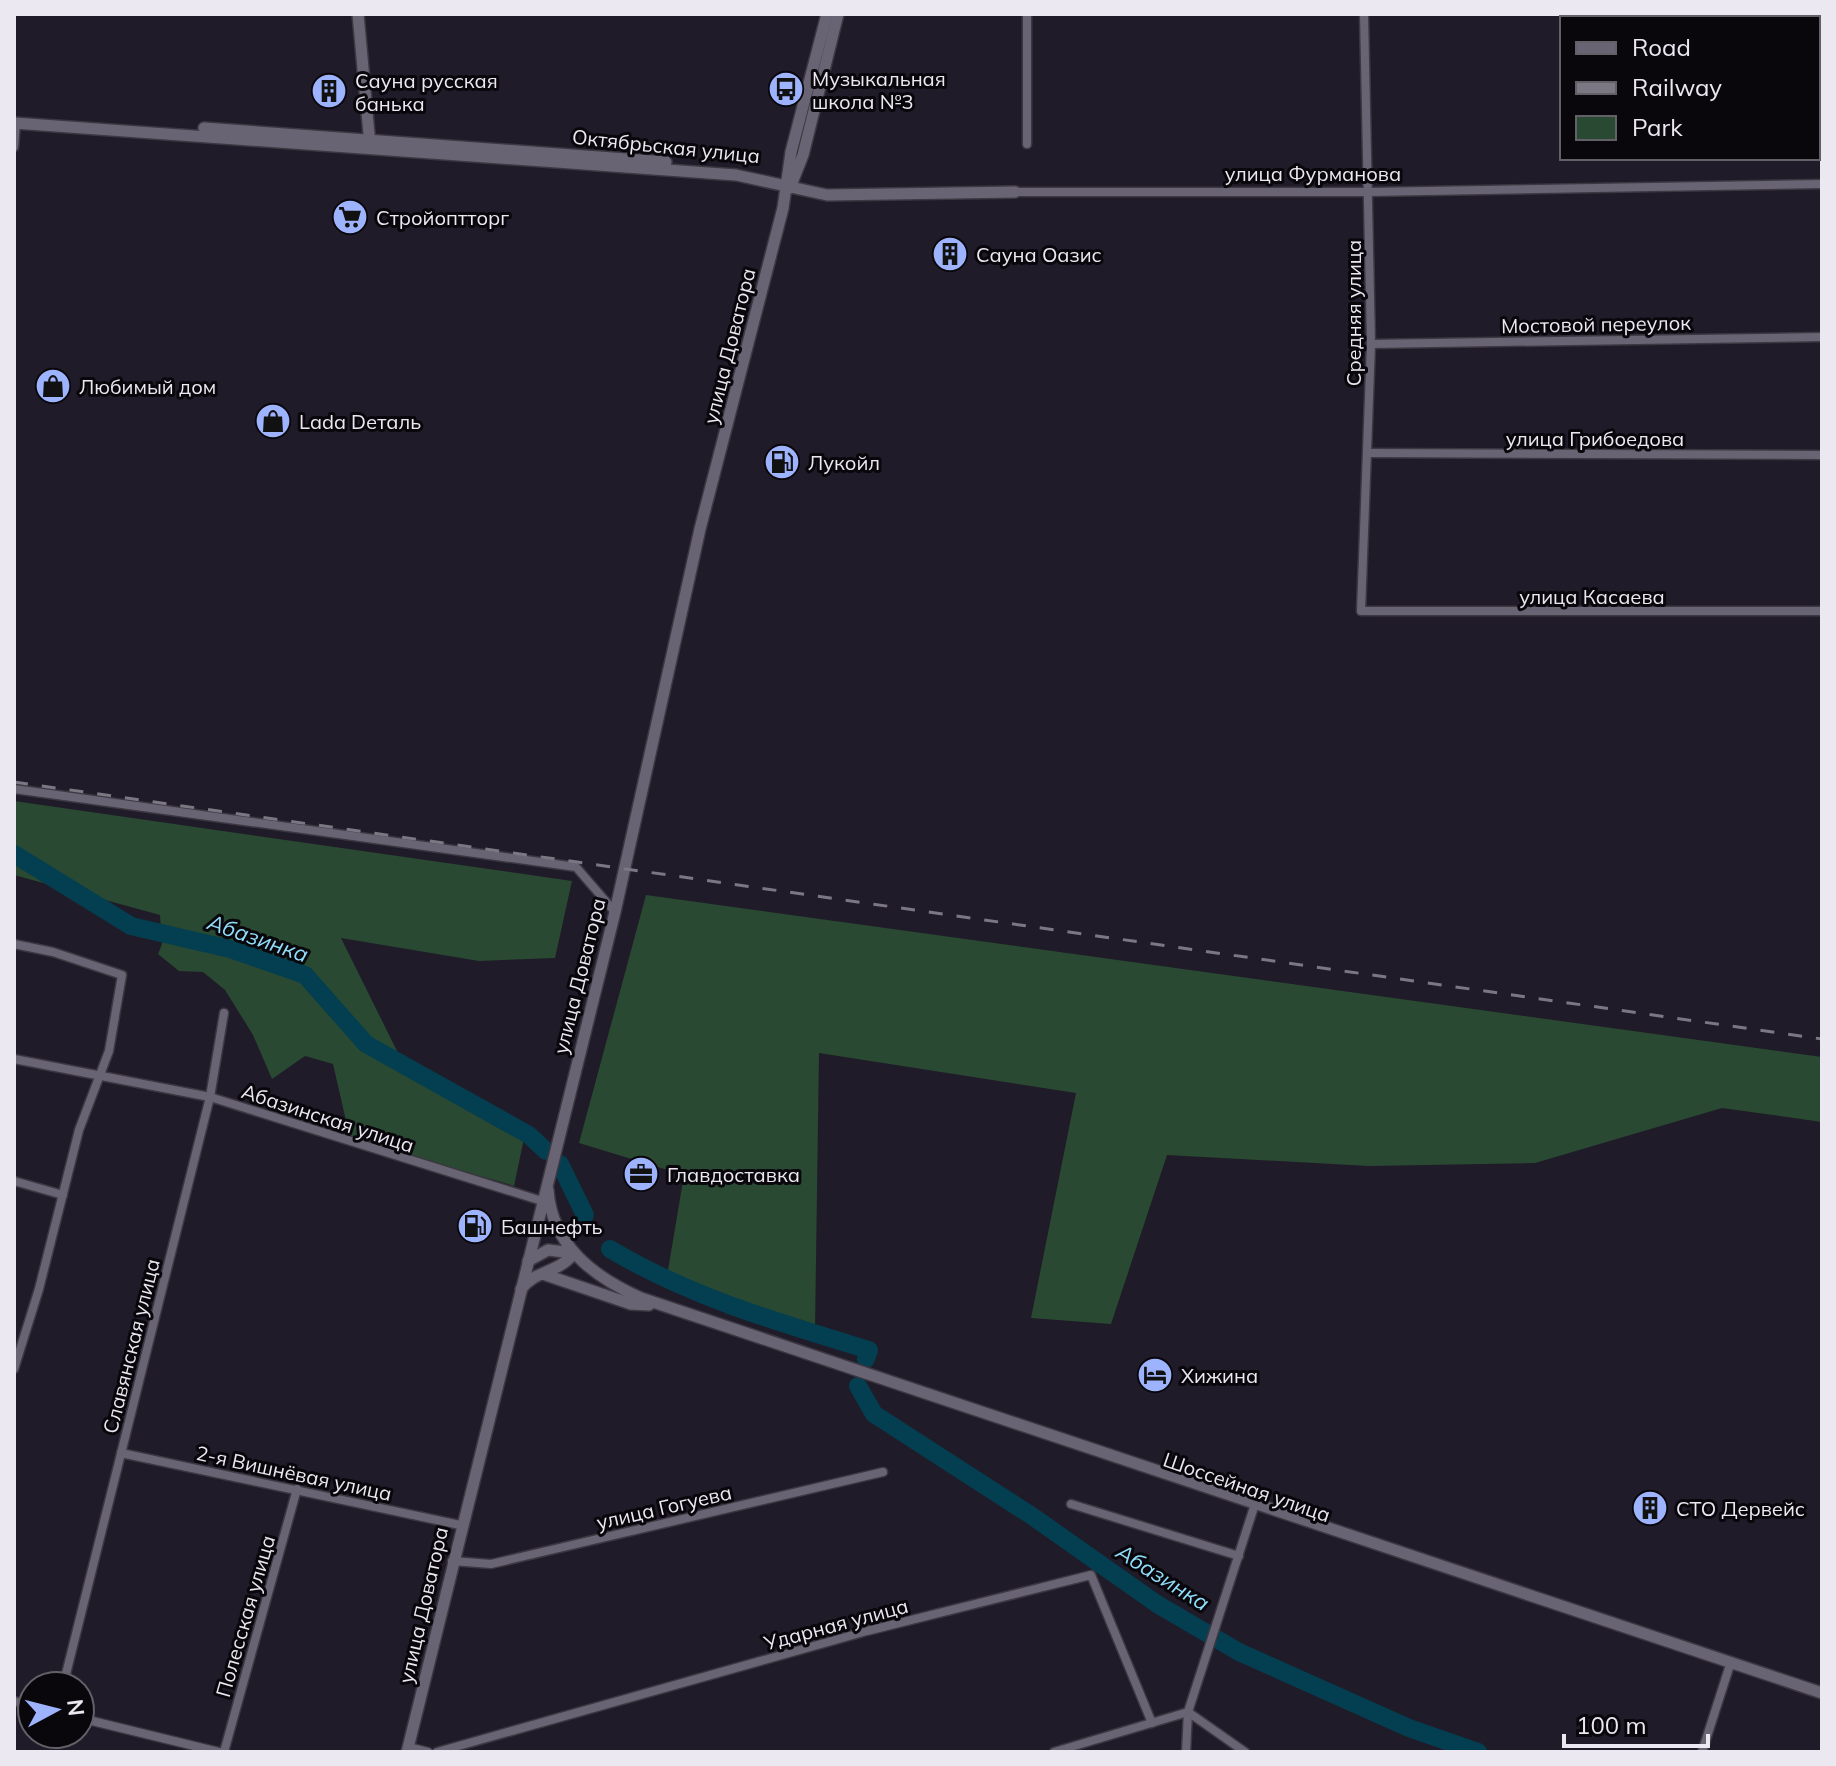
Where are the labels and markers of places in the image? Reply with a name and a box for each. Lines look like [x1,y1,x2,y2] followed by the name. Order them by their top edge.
[812,66,946,114] place label: Музыкальная школа №3
[355,68,498,116] place label: Сауна русская банька
[767,70,805,108] bus stop icon: Музыкальная школа №3
[310,72,348,110] building icon: Сауна русская банька
[331,198,369,236] supermarket icon: Стройоптторг
[376,205,509,230] place label: Стройоптторг
[931,235,969,273] building icon: Сауна Оазис
[976,242,1102,267] place label: Сауна Оазис
[34,367,72,405] shop icon: Любимый дом
[79,374,216,399] place label: Любимый дом
[254,402,292,440] shop icon: Lada Dеталь
[299,409,421,434] place label: Lada Dеталь
[763,443,801,481] fuel station icon: Лукойл
[808,450,880,475] place label: Лукойл
[622,1155,660,1193] office icon: Главдоставка
[667,1162,800,1187] place label: Главдоставка
[456,1207,494,1245] fuel station icon: Башнефть
[501,1214,603,1239] place label: Башнефть
[1136,1356,1174,1394] hotel icon: Хижина
[1181,1363,1258,1388] place label: Хижина
[1631,1489,1669,1527] building icon: СТО Дервейс
[1676,1496,1805,1521] place label: СТО Дервейс

